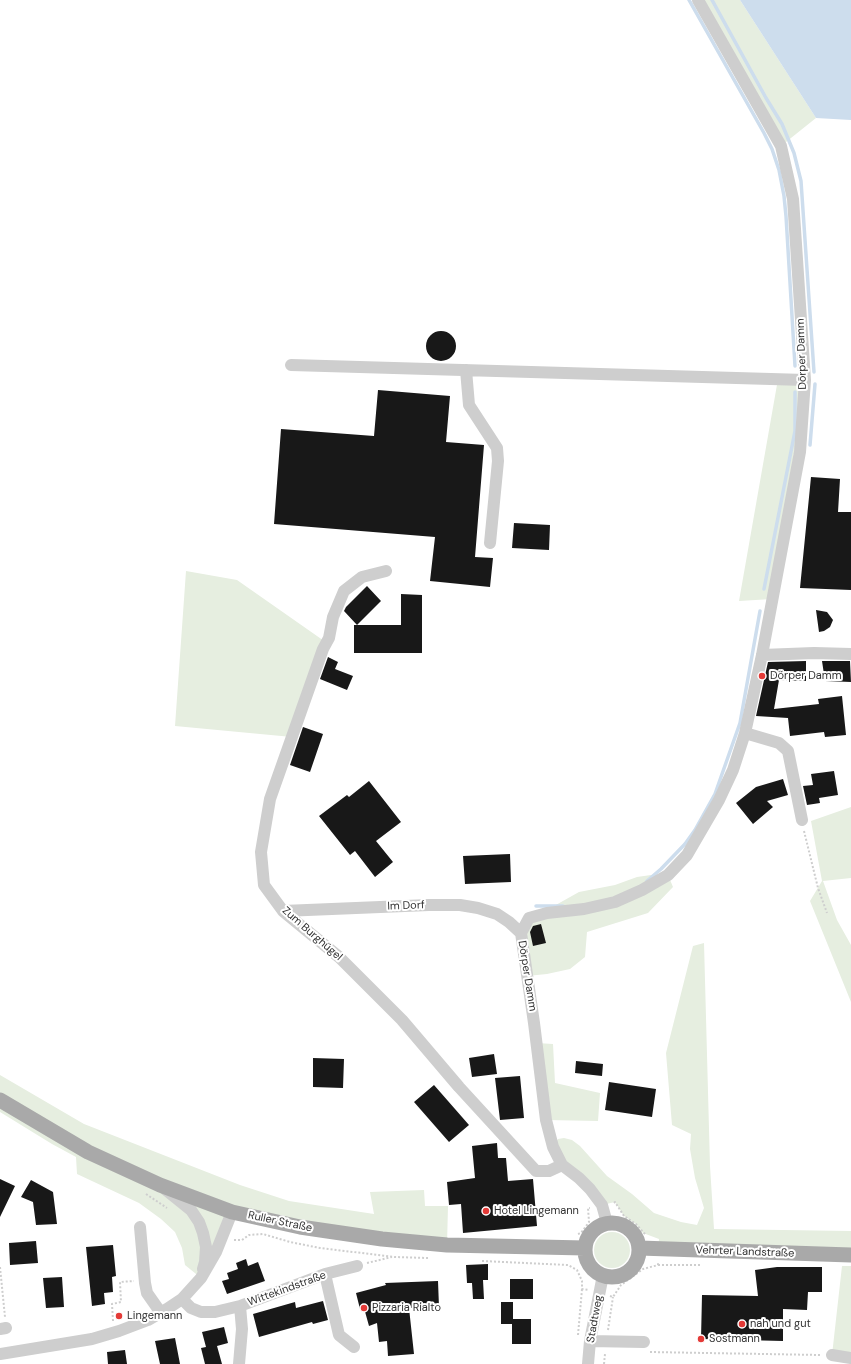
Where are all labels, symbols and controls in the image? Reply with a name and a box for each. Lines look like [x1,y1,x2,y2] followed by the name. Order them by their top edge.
[794,318,810,390] street label: Dörper Damm
[770,669,841,683] place label: Dörper Damm
[757,671,767,681] marker: Dörper Damm
[387,899,425,913] street label: Im Dorf
[279,904,345,964] street label: Zum Burghügel
[515,940,539,1012] street label: Dörper Damm
[494,1204,579,1218] place label: Hotel Lingemann
[481,1206,491,1216] marker: Hotel Lingemann
[247,1209,313,1235] street label: Ruller Straße
[695,1244,795,1260] street label: Vehrter Landstraße
[246,1269,328,1309] street label: Wittekindstraße
[584,1294,606,1344] street label: Stadtweg
[372,1301,441,1315] place label: Pizzaria Rialto
[359,1303,369,1313] marker: Pizzaria Rialto
[127,1309,182,1323] place label: Lingemann
[114,1311,124,1321] marker: Lingemann
[750,1317,811,1331] place label: nah und gut
[737,1319,747,1329] marker: nah und gut
[709,1332,760,1346] place label: Sostmann
[696,1334,706,1344] marker: Sostmann

